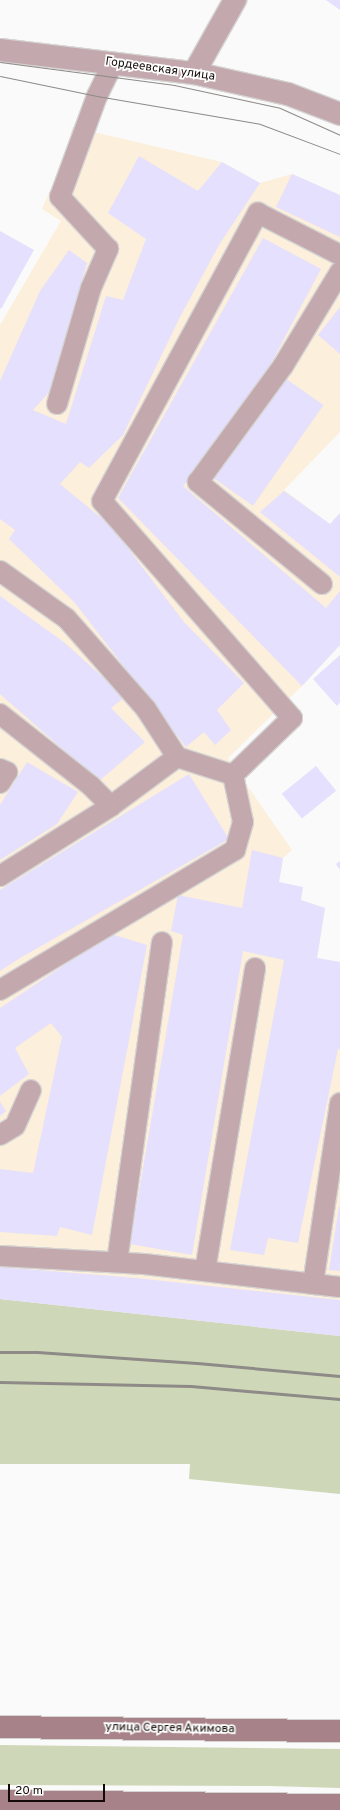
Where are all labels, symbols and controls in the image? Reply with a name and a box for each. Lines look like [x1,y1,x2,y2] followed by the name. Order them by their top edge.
[104,55,216,85] street label: Гордеевская улица
[105,1721,235,1737] street label: улица Сергея Акимова
[10,1776,107,1802] scale bar
[15,1783,43,1799] text: 20 m

